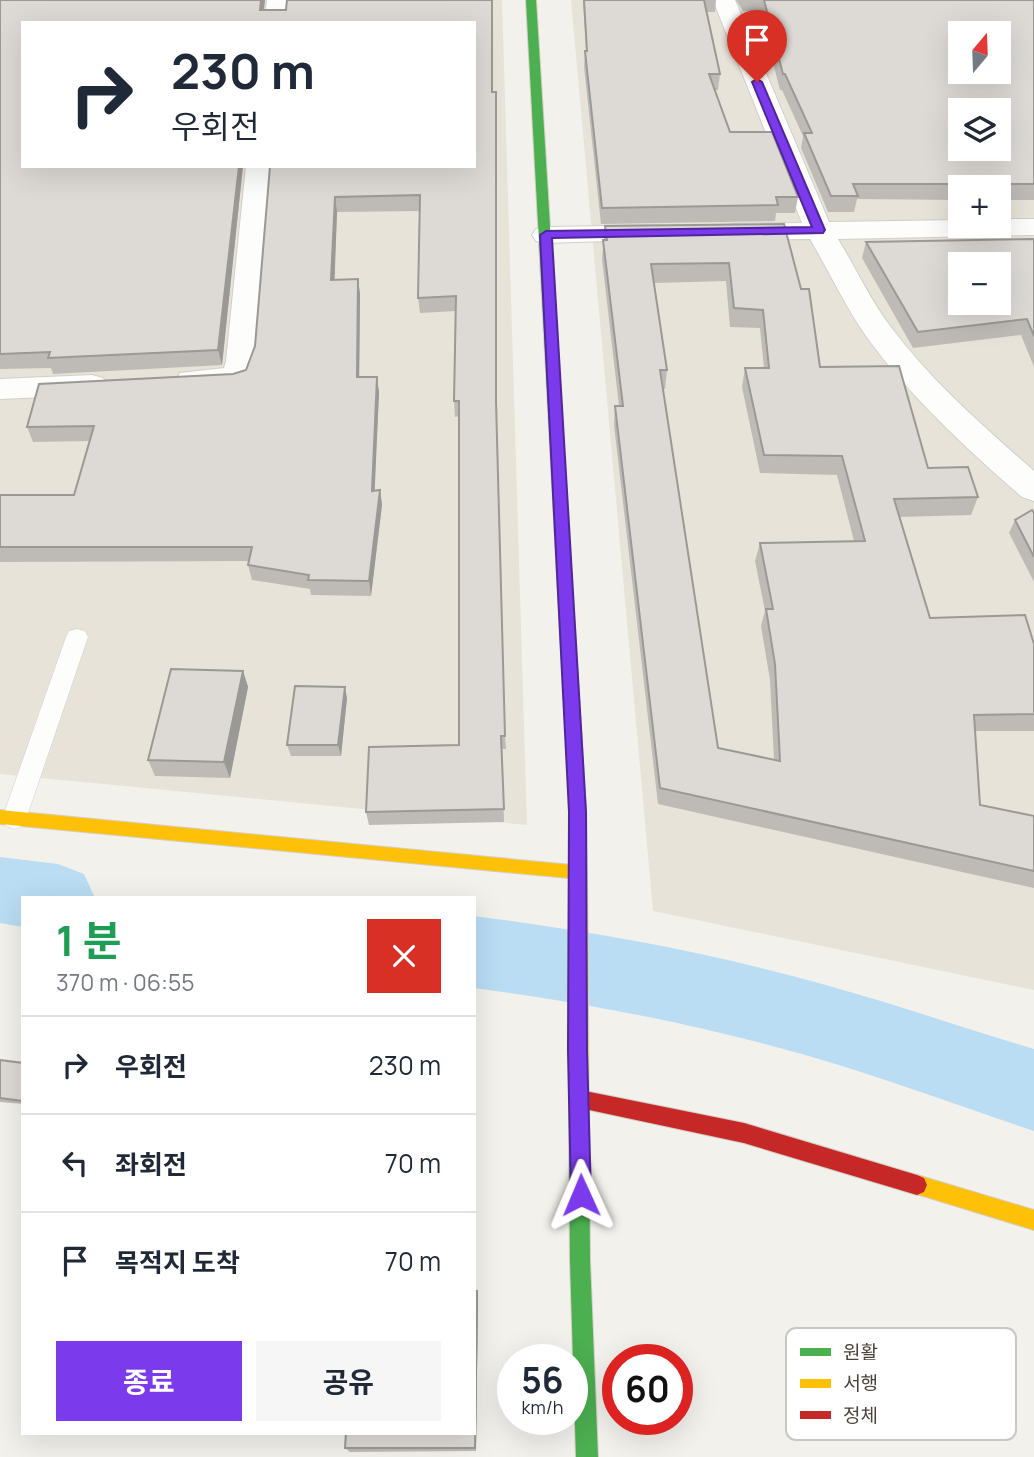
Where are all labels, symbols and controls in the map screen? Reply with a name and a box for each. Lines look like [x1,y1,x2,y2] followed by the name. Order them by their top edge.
[727,10,787,82] pin
[738,21,776,59] icon: arrive
[948,21,1012,84] north arrow
[948,21,1011,315] map controls
[171,37,315,104] text: 230 m
[56,49,147,140] icon: right
[948,98,1011,161] button: layers
[171,104,259,148] text: 우회전
[948,175,1011,238] button: +
[948,252,1011,315] button: −
[56,911,121,969] text: 1 분
[367,919,441,993] button: close
[56,966,195,998] text: 370 m · 06:55
[56,1046,94,1084] icon: right
[369,1047,441,1083] text: 230 m
[115,1048,187,1084] text: 우회전
[56,1144,94,1182] icon: left
[385,1145,441,1181] text: 70 m
[115,1146,187,1182] text: 좌회전
[544,1158,618,1232] position arrow
[56,1242,94,1280] icon: arrive
[385,1243,441,1279] text: 70 m
[115,1244,240,1280] text: 목적지 도착
[786,1328,1016,1440] legend
[843,1339,878,1365] text: 원활
[56,1341,242,1421] button: 종료
[256,1341,441,1421] button: 공유
[602,1344,693,1435] speed limit sign: 60
[521,1356,564,1404] text: 56
[843,1370,878,1396] text: 서행
[522,1395,563,1419] text: km/h
[843,1402,878,1428] text: 정체

